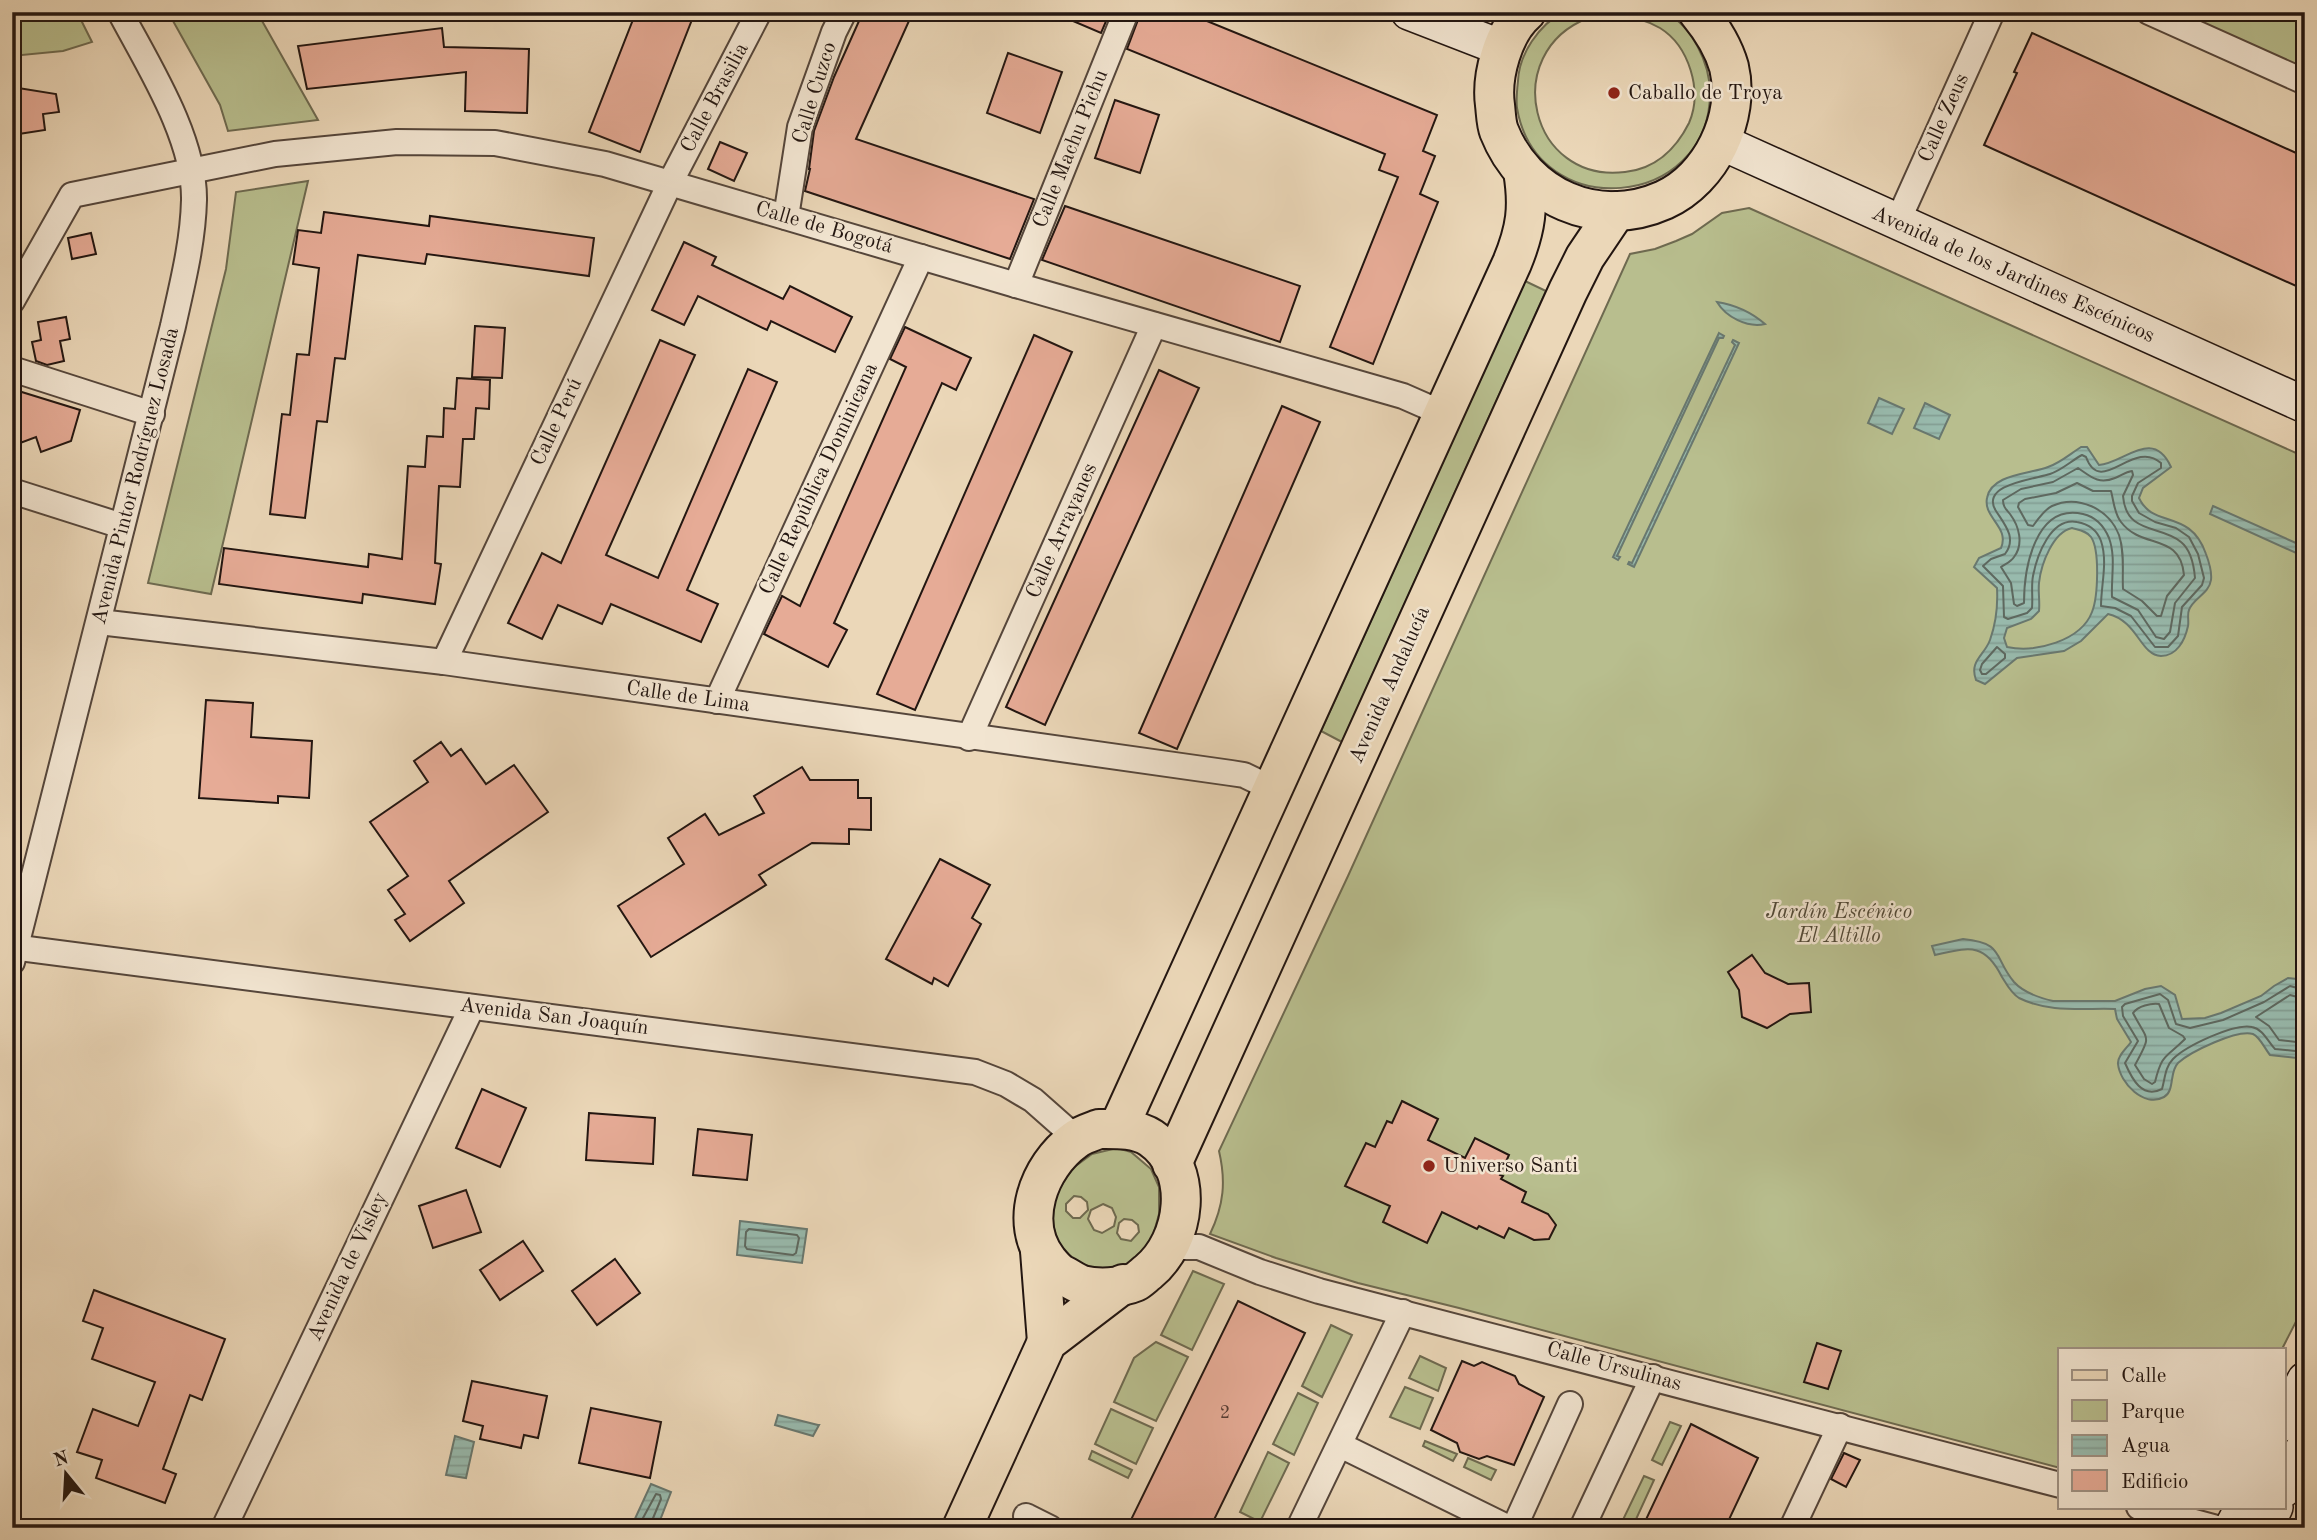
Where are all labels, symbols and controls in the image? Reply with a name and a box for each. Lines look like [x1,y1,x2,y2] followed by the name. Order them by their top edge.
[677,40,753,156] street label: Calle Brasilia
[790,40,840,146] street label: Calle Cuzco
[1030,67,1112,231] street label: Calle Machu Pichu
[1915,70,1973,166] street label: Calle Zeus
[1628,83,1783,104] place label: Caballo de Troya
[1606,85,1622,101] marker: Caballo de Troya
[753,198,895,258] street label: Calle de Bogotá
[1868,203,2158,347] street label: Avenida de los Jardines Escénicos
[89,325,183,627] street label: Avenida Pintor Rodríguez Losada
[756,360,882,598] street label: Calle República Dominicana
[528,375,586,469] street label: Calle Perú
[1023,460,1101,602] street label: Calle Arrayanes
[1346,603,1434,767] street label: Avenida Andalucía
[625,678,751,716] street label: Calle de Lima
[1766,902,1912,947] park label: Jardín Escénico El Altillo
[458,995,650,1039] street label: Avenida San Joaquín
[1443,1156,1578,1177] place label: Universo Santi
[1421,1158,1437,1174] marker: Universo Santi
[304,1189,392,1345] street label: Avenida de Visley
[1544,1339,1684,1395] street label: Calle Ursulinas
[2058,1348,2286,1508] legend
[2121,1366,2166,1387] text: Calle
[2121,1402,2185,1423] text: Parque
[1220,1404,1230,1422] house number: 2
[2121,1436,2170,1457] text: Agua
[32,1438,102,1508] north arrow
[52,1449,72,1471] text: N
[2121,1472,2189,1493] text: Edificio

